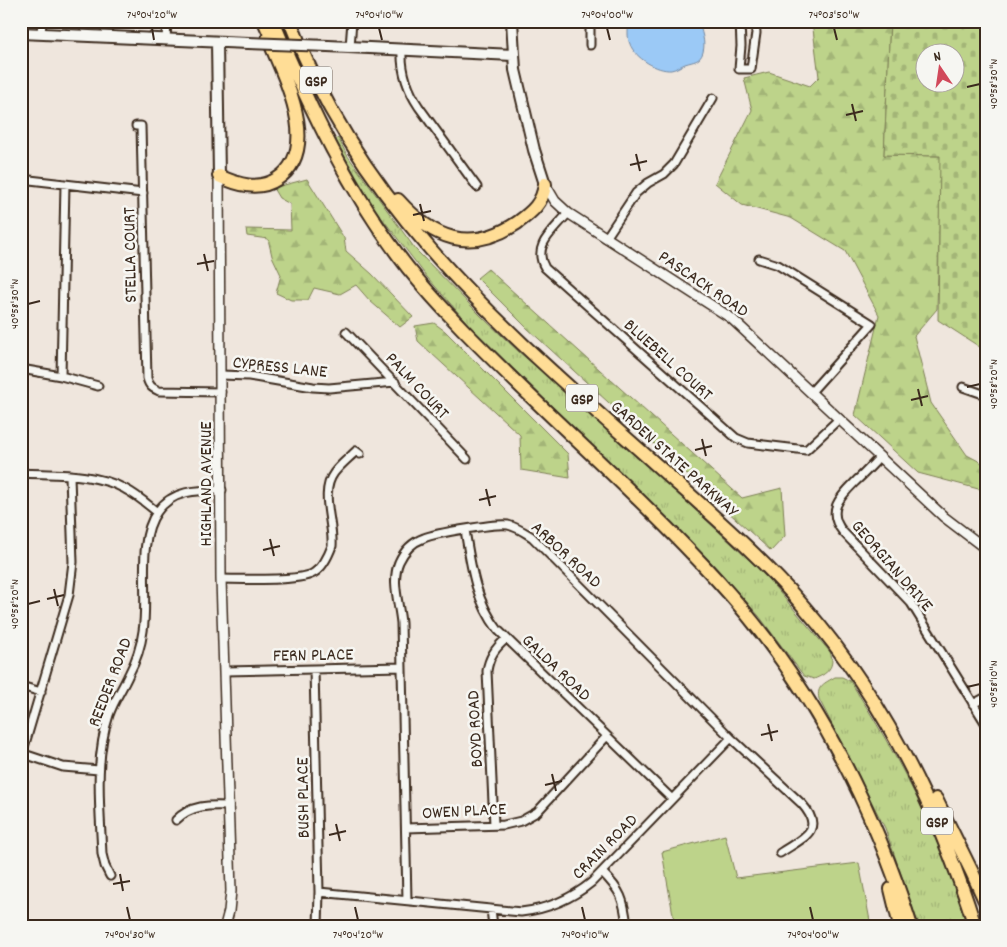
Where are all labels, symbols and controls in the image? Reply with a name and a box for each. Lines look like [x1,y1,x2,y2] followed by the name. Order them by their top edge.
[127,7,177,24] text: 74°04'20"W
[355,7,403,24] text: 74°04'10"W
[581,7,633,24] text: 74°04'00"W
[809,7,860,24] text: 74°03'50"W
[914,42,964,92] north arrow
[932,47,943,68] text: N
[986,59,1003,109] text: 40°58'30"N
[300,66,332,94] road number: GSP
[118,207,145,303] street label: STELLA COURT
[652,246,753,325] street label: PASCACK ROAD
[7,279,24,329] text: 40°58'30"N
[617,314,717,408] street label: BLUEBELL COURT
[378,347,454,426] street label: PALM COURT
[231,351,328,386] street label: CYPRESS LANE
[986,359,1003,409] text: 40°58'20"N
[566,384,598,412] road number: GSP
[604,396,744,525] street label: GARDEN STATE PARKWAY
[195,422,220,547] street label: HIGHLAND AVENUE
[844,515,938,618] street label: GEORGIAN DRIVE
[524,516,606,595] street label: ARBOR ROAD
[7,579,24,629] text: 40°58'20"N
[515,629,596,708] street label: GALDA ROAD
[83,635,140,731] street label: REEDER ROAD
[273,643,353,670] street label: FERN PLACE
[986,660,1003,708] text: 40°58'10"N
[462,690,491,768] street label: BOYD ROAD
[291,757,318,839] street label: BUSH PLACE
[421,798,507,827] street label: OWEN PLACE
[921,808,953,834] road number: GSP
[567,809,644,886] street label: CRAIN ROAD
[105,927,155,944] text: 74°04'30"W
[333,927,383,944] text: 74°04'20"W
[561,927,609,944] text: 74°04'10"W
[787,927,839,944] text: 74°04'00"W

